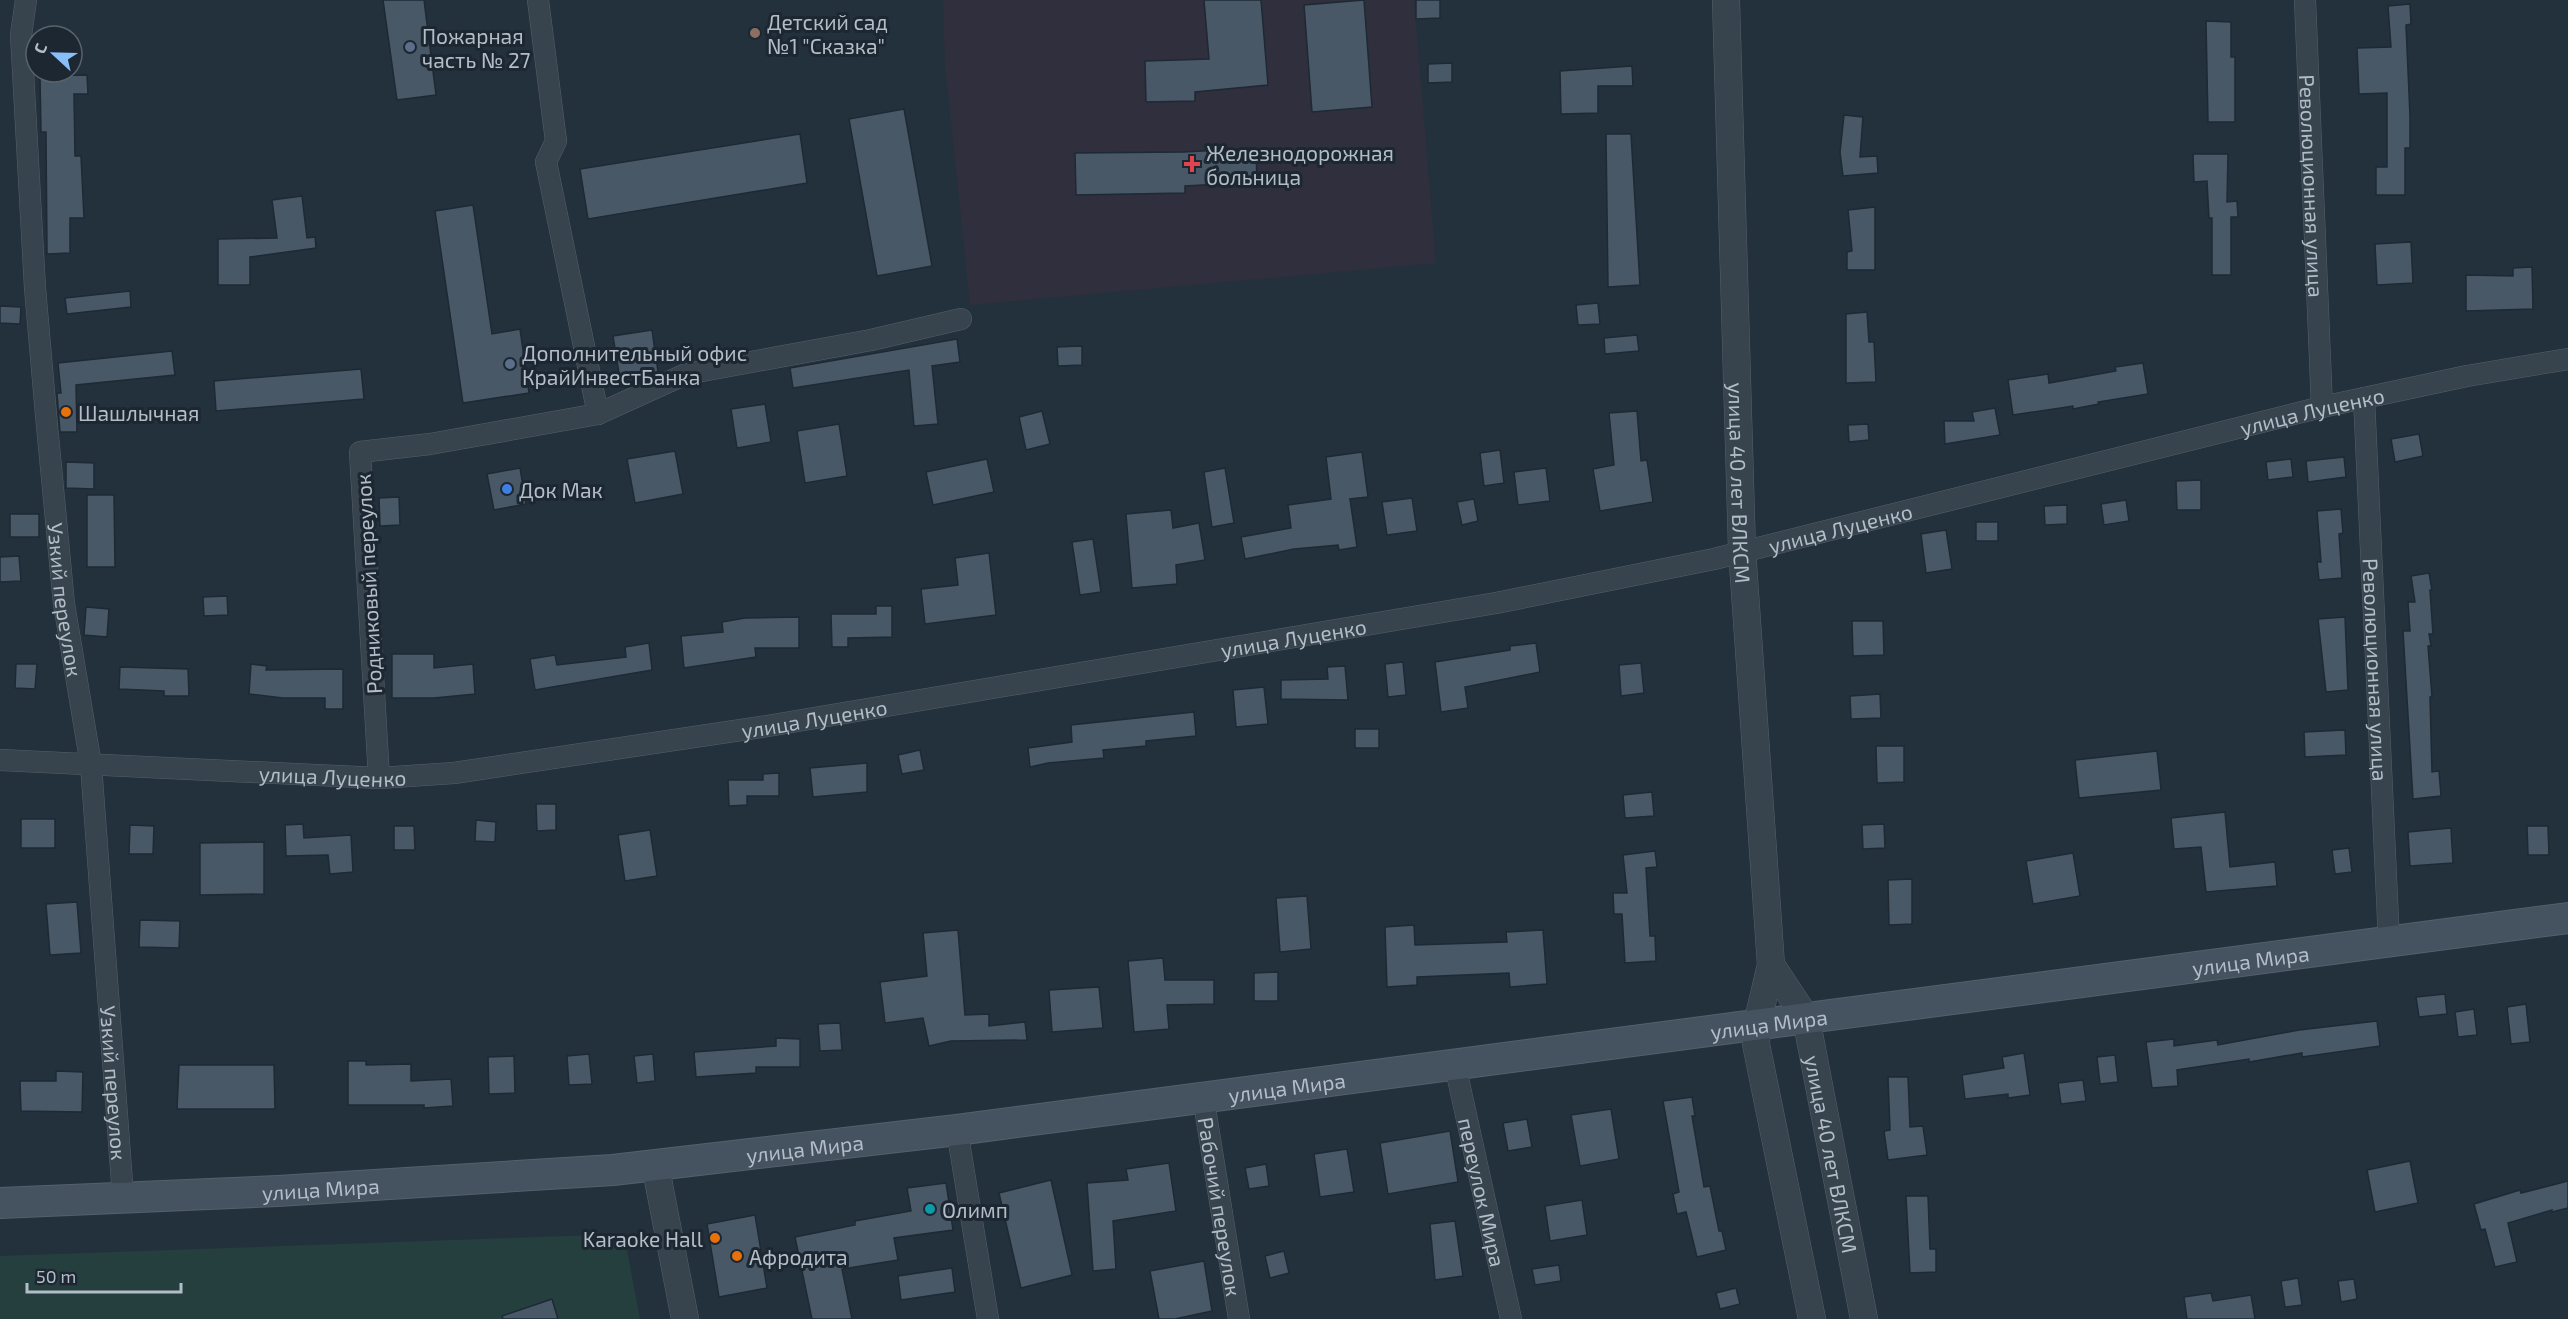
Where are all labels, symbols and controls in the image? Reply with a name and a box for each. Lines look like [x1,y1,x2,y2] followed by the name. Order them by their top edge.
[767,9,888,58] place label: Детский сад №1 "Сказка"
[422,23,531,72] place label: Пожарная часть № 27
[24,24,84,84] north arrow
[748,26,762,40] marker: Детский сад №1 "Сказка"
[29,40,50,56] text: С
[403,40,417,54] marker: Пожарная часть № 27
[2296,74,2330,298] street label: Революционная улица
[1206,140,1394,189] place label: Железнодорожная больница
[1183,155,1201,173] marker: Железнодорожная больница
[522,340,747,389] place label: Дополнительный офис КрайИнвестБанка
[503,357,517,371] marker: Дополнительный офис КрайИнвестБанка
[1724,382,1757,584] street label: улица 40 лет ВЛКСМ
[2237,382,2386,441] street label: улица Луценко
[78,400,199,425] place label: Шашлычная
[59,405,73,419] marker: Шашлычная
[350,473,387,695] street label: Родниковый переулок
[519,477,603,502] place label: Док Мак
[500,482,514,496] marker: Док Мак
[1766,497,1915,558] street label: улица Луценко
[44,522,88,678] street label: Узкий переулок
[2359,558,2394,782] street label: Революционная улица
[1219,613,1368,663] street label: улица Луценко
[740,693,889,743] street label: улица Луценко
[258,760,407,791] street label: улица Луценко
[2191,940,2311,981] street label: улица Мира
[1709,1003,1829,1044] street label: улица Мира
[96,1005,133,1161] street label: Узкий переулок
[1800,1053,1863,1255] street label: улица 40 лет ВЛКСМ
[1227,1066,1347,1108] street label: улица Мира
[1194,1115,1248,1298] street label: Рабочий переулок
[1454,1115,1512,1269] street label: переулок Мира
[745,1128,865,1168] street label: улица Мира
[261,1172,380,1205] street label: улица Мира
[942,1197,1008,1222] place label: Олимп
[923,1202,937,1216] marker: Олимп
[583,1226,704,1251] place label: Karaoke Hall
[708,1231,722,1245] marker: Karaoke Hall
[749,1244,848,1269] place label: Афродита
[730,1249,744,1263] marker: Афродита
[27,1256,182,1294] scale bar
[36,1265,76,1287] text: 50 m

